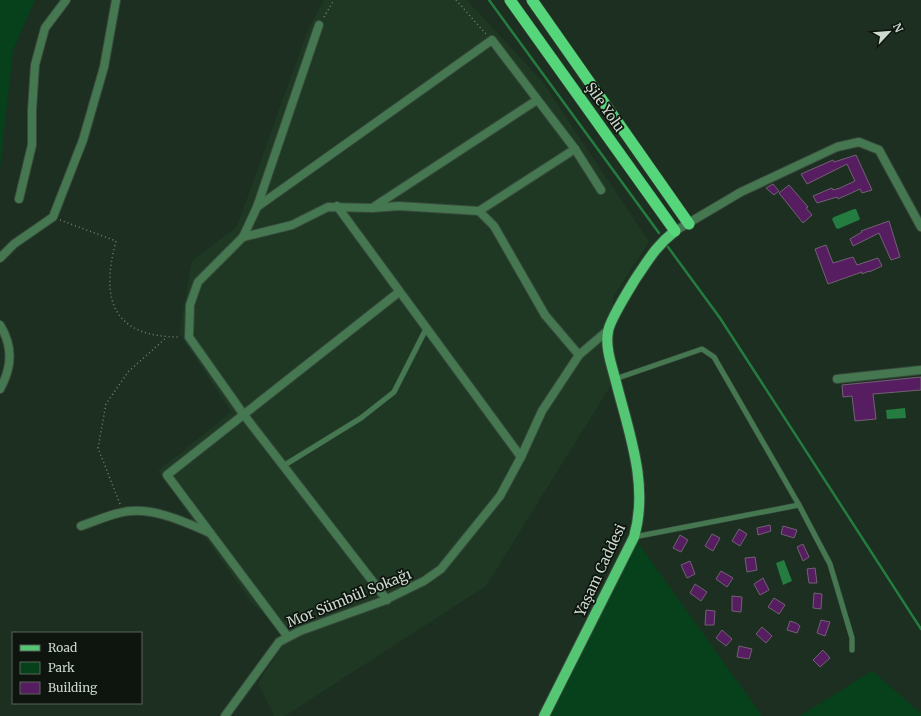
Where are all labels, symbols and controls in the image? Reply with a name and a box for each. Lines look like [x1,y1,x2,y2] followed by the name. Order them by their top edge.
[869,12,909,52] north arrow
[890,21,906,35] text: N
[581,79,629,135] street label: Şile Yolu
[570,520,629,620] street label: Yaşam Caddesi
[284,565,414,631] street label: Mor Sümbül Sokağı
[12,632,142,704] legend
[48,640,77,655] text: Road
[48,660,75,675] text: Park
[48,680,98,695] text: Building

